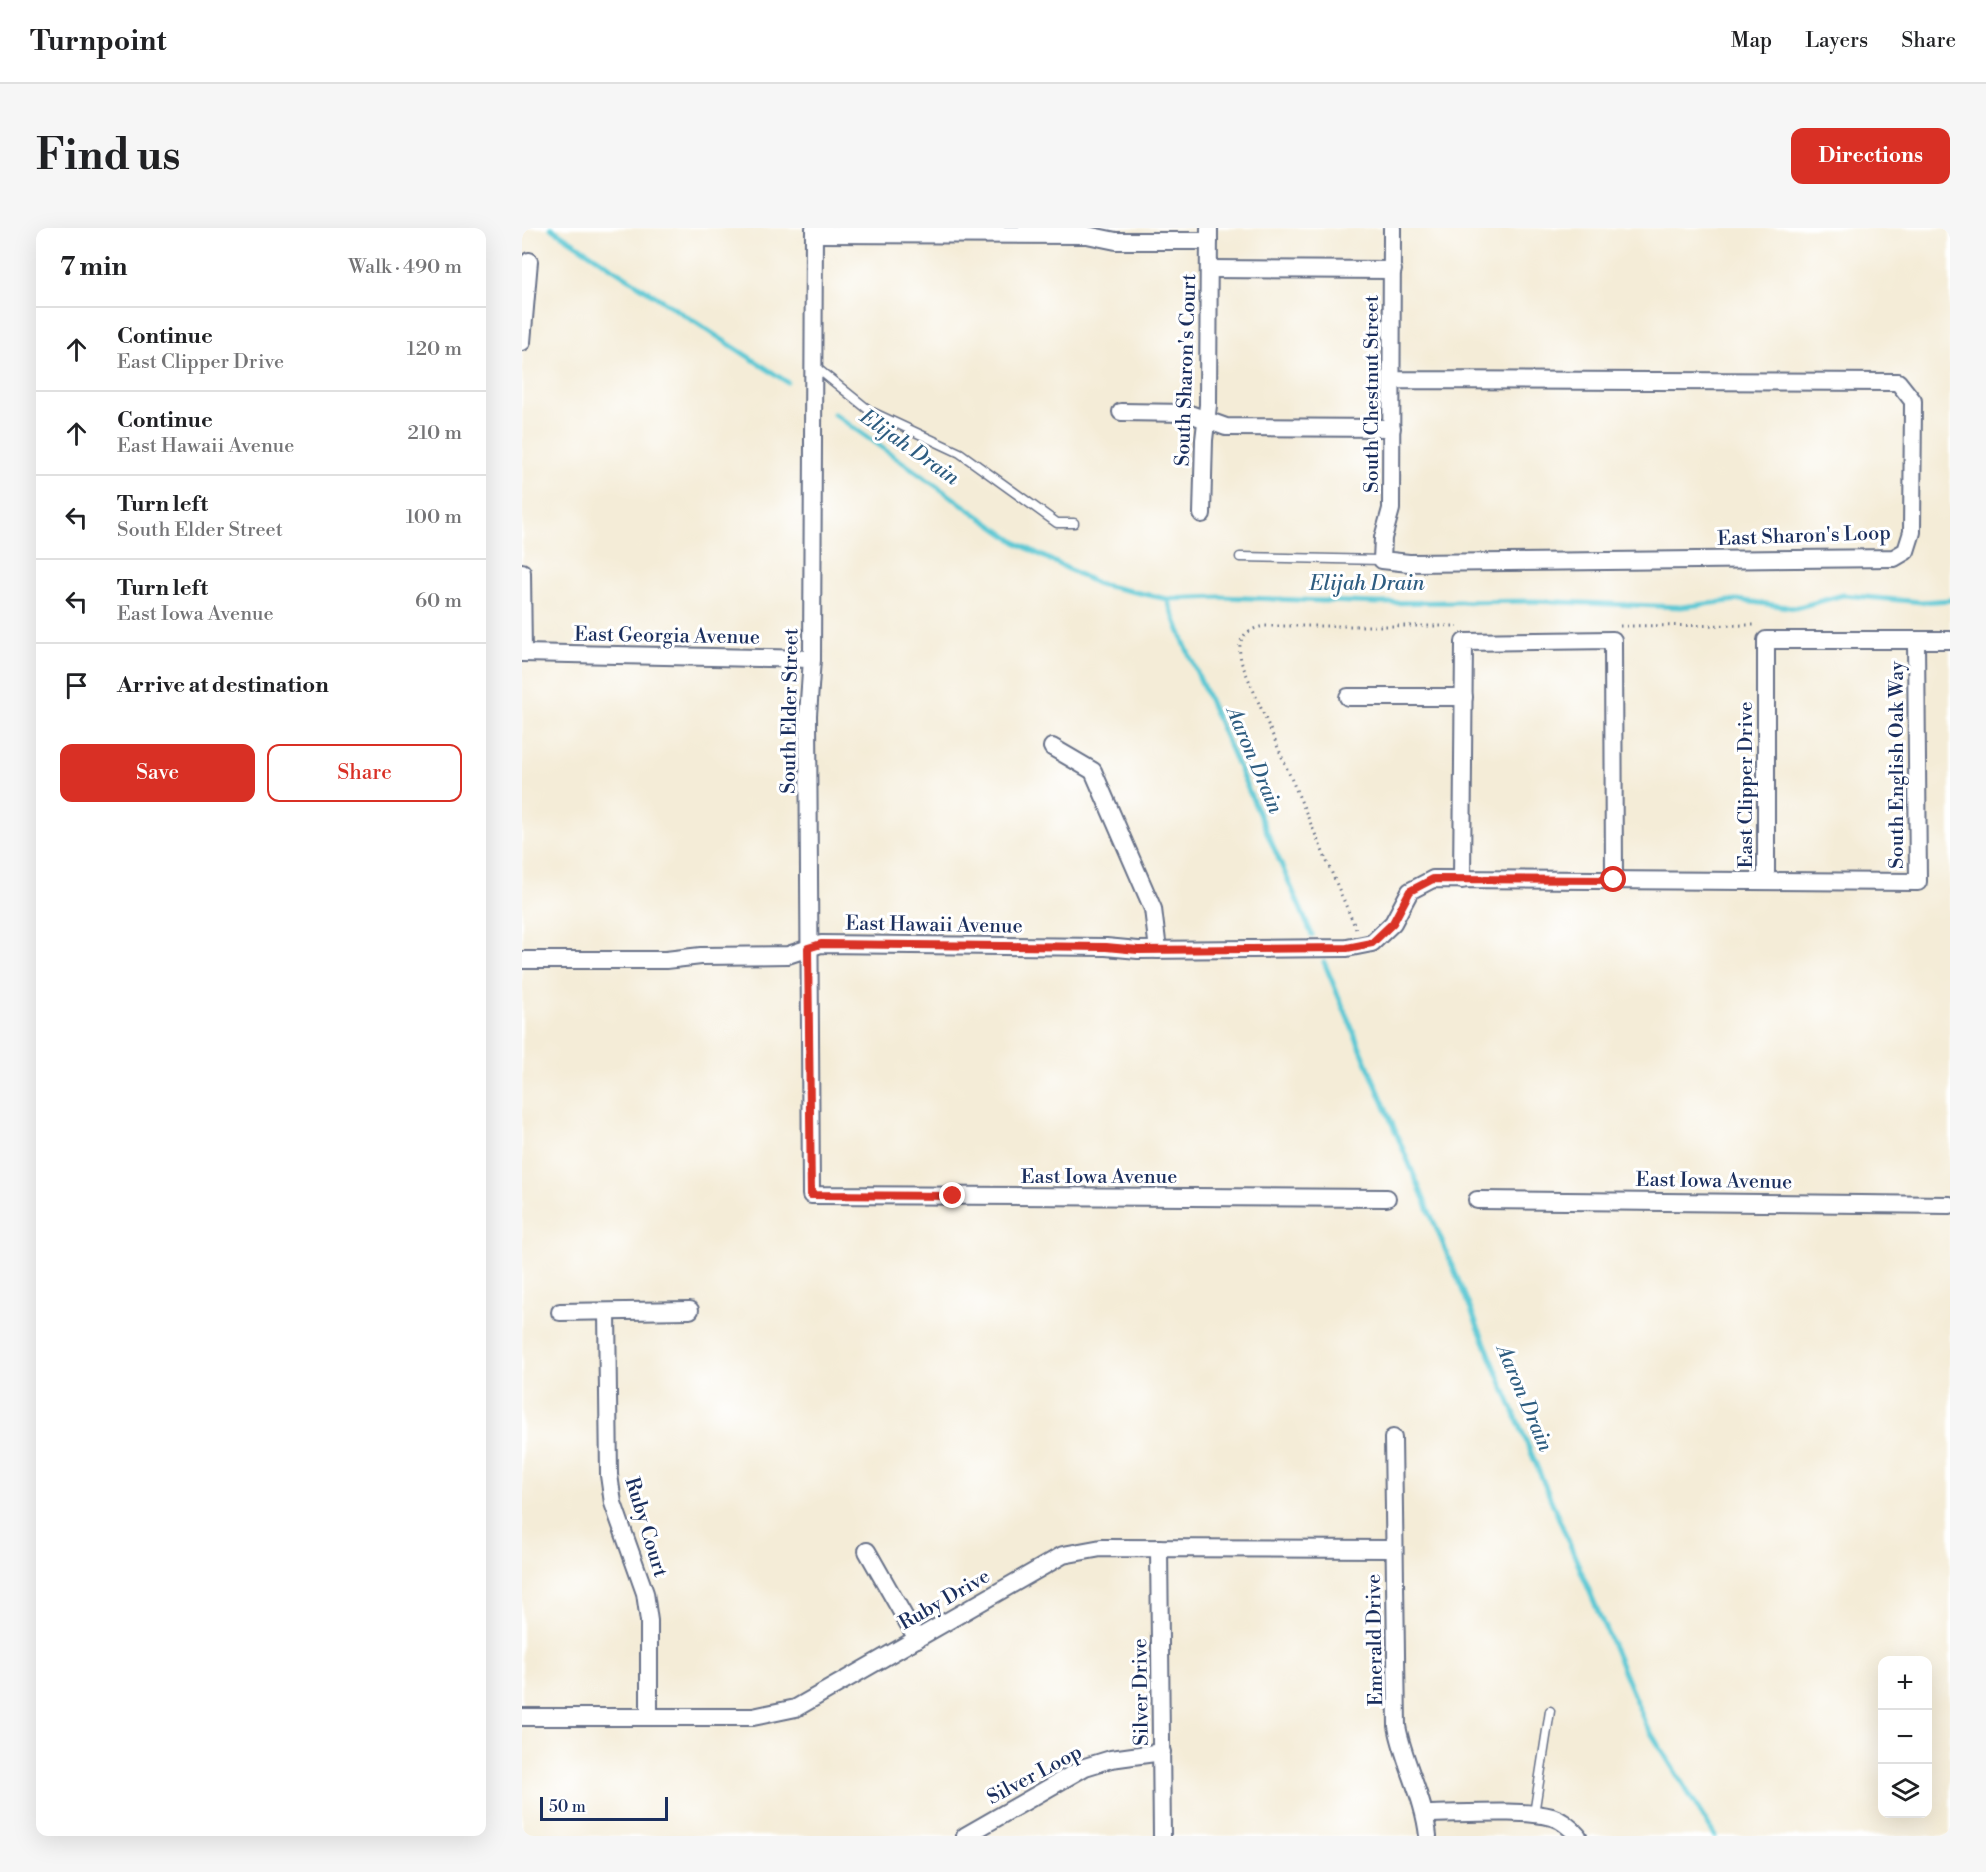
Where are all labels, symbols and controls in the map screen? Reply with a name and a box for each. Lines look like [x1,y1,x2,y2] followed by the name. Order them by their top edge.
[30,24,166,59] text: Turnpoint
[1731,28,1772,54] text: Map
[1805,28,1868,54] text: Layers
[1901,28,1956,54] text: Share
[1791,128,1950,184] button: Directions
[36,130,180,183] text: Find us
[60,251,127,283] text: 7 min
[348,255,462,280] text: Walk · 490 m
[1171,273,1202,467] street label: South Sharon's Court
[1360,295,1385,493] street label: South Chestnut Street
[117,323,213,350] text: Continue
[60,333,93,366] icon: ahead
[407,337,462,362] text: 120 m
[117,350,284,375] text: East Clipper Drive
[854,404,964,492] water label: Elijah Drain
[117,407,213,434] text: Continue
[60,417,93,450] icon: ahead
[407,421,462,446] text: 210 m
[117,434,294,459] text: East Hawaii Avenue
[117,491,208,518] text: Turn left
[60,501,93,534] icon: left
[406,505,462,530] text: 100 m
[117,518,283,543] text: South Elder Street
[1717,521,1891,552] street label: East Sharon's Loop
[1308,571,1425,597] water label: Elijah Drain
[117,575,208,602] text: Turn left
[60,585,93,618] icon: left
[415,589,462,614] text: 60 m
[117,602,274,627] text: East Iowa Avenue
[574,622,760,651] street label: East Georgia Avenue
[777,628,804,794] street label: South Elder Street
[1885,661,1910,869] street label: South English Oak Way
[60,669,93,702] icon: arrive
[117,672,329,699] text: Arrive at destination
[1219,701,1288,818] water label: Aaron Drain
[1734,701,1759,869] street label: East Clipper Drive
[60,744,255,802] button: Save
[267,744,462,802] button: Share
[1600,866,1626,892] route start
[845,911,1023,940] street label: East Hawaii Avenue
[1021,1165,1177,1190] street label: East Iowa Avenue
[1635,1168,1792,1195] street label: East Iowa Avenue
[939,1182,965,1208] route end
[1489,1339,1558,1456] water label: Aaron Drain
[619,1475,673,1580] street label: Ruby Court
[895,1564,995,1636] street label: Ruby Drive
[1362,1574,1389,1706] street label: Emerald Drive
[1128,1638,1155,1746] street label: Silver Drive
[1878,1656,1932,1818] map controls
[1878,1656,1932,1710] button: +
[1878,1710,1932,1764] button: −
[983,1740,1086,1811] street label: Silver Loop
[1878,1764,1932,1818] button: layers
[540,1794,668,1822] scale bar
[549,1797,586,1817] text: 50 m

